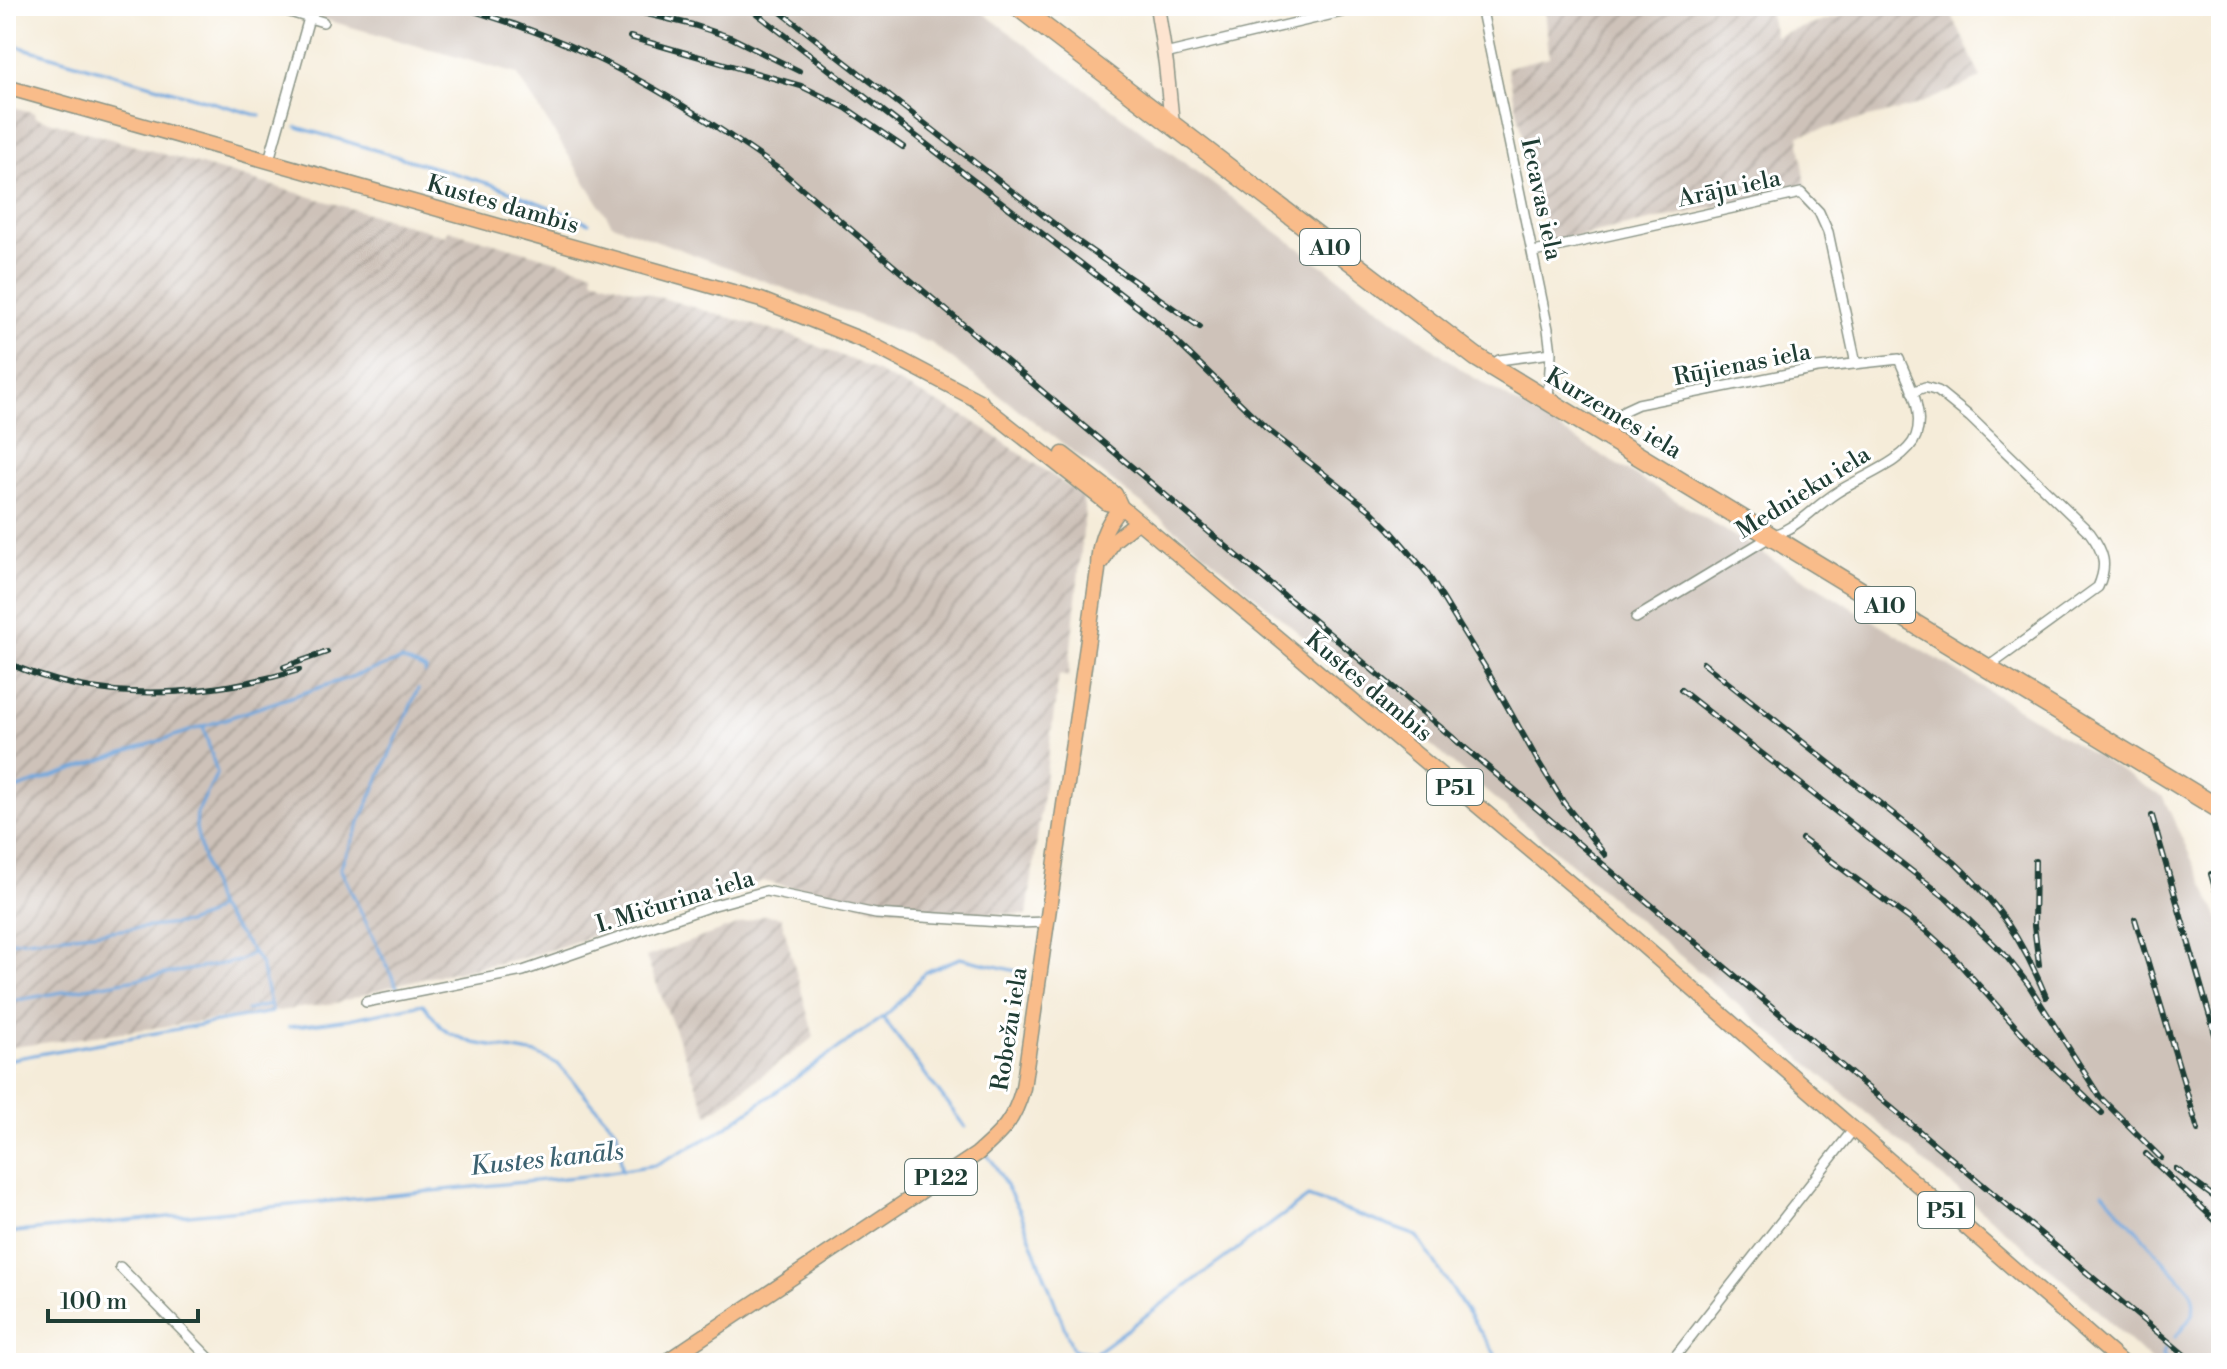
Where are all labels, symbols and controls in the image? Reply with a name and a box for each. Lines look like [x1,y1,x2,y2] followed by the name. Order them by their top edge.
[1513,135,1569,264] street label: Iecavas iela
[1674,163,1784,215] street label: Arāju iela
[423,169,582,241] street label: Kustes dambis
[1300,229,1360,265] road number: A10
[1671,337,1814,393] street label: Rūjienas iela
[1540,361,1688,467] street label: Kurzemes iela
[1731,439,1877,546] street label: Mednieku iela
[1855,587,1915,623] road number: A10
[1299,625,1438,749] street label: Kustes dambis
[1427,769,1483,805] road number: P51
[593,863,759,940] street label: I. Mičurina iela
[985,964,1035,1093] street label: Robežu iela
[469,1135,626,1183] water label: Kustes kanāls
[905,1159,977,1195] road number: P122
[1918,1192,1974,1228] road number: P51
[48,1273,198,1323] scale bar
[60,1287,127,1317] text: 100 m

